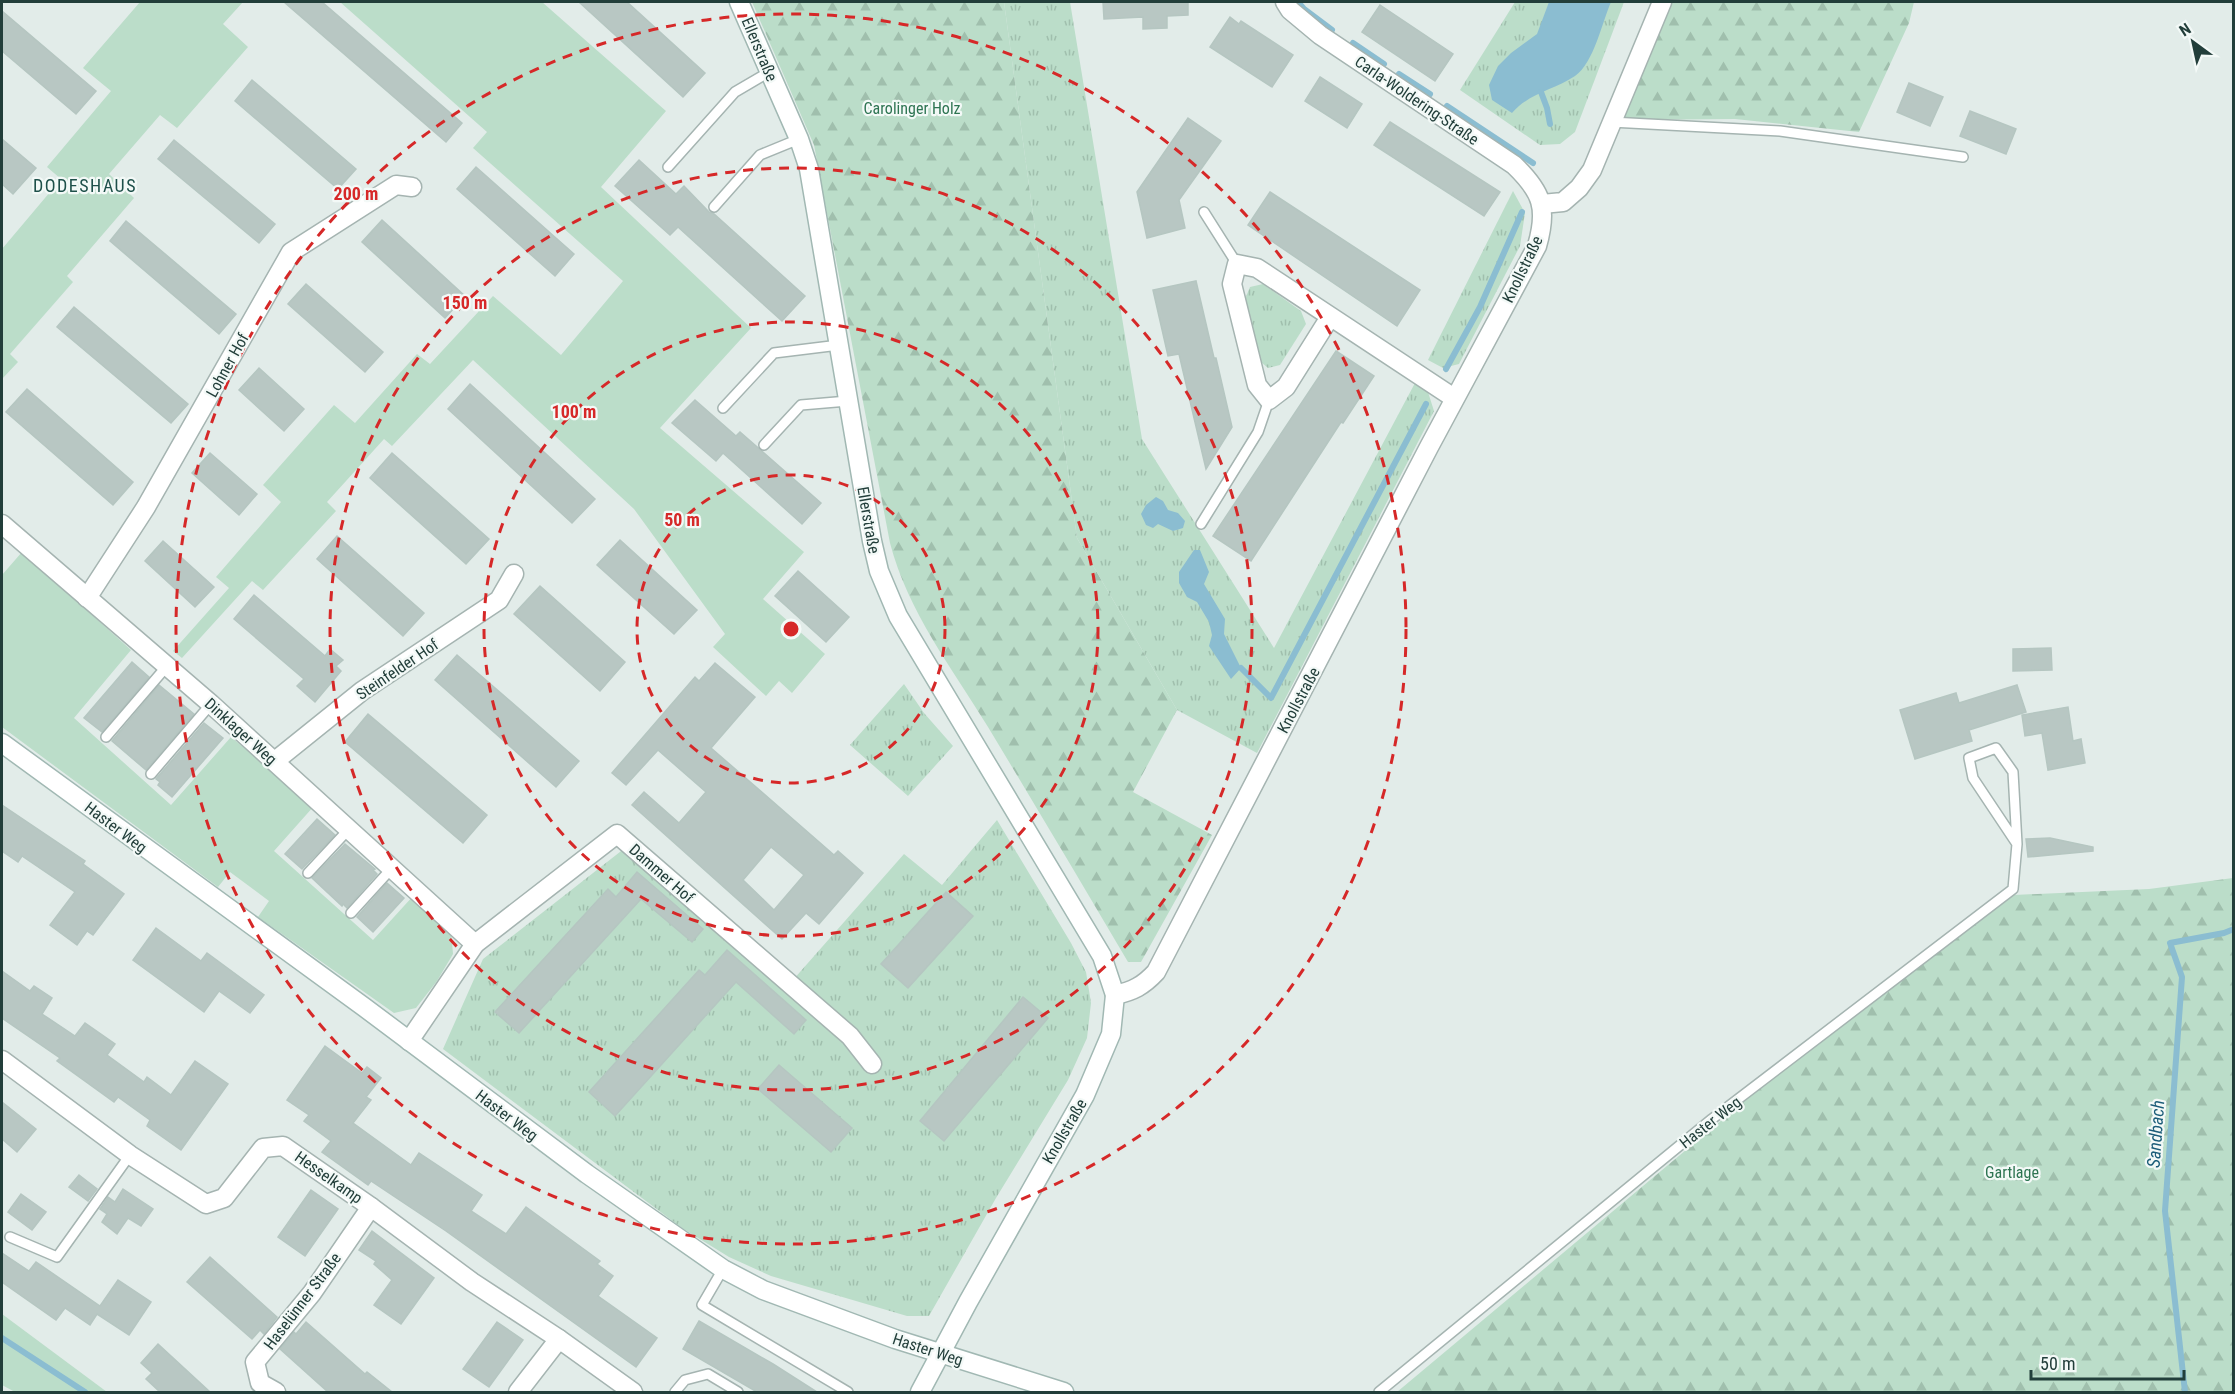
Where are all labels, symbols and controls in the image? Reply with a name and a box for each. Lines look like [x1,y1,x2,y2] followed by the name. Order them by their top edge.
[2163,12,2223,72] north arrow
[738,14,782,84] street label: Ellerstraße
[2176,19,2194,40] text: N
[1351,52,1482,149] street label: Carla-Woldering-Straße
[863,99,961,118] park label: Carolinger Holz
[33,175,137,196] district label: DODESHAUS
[334,183,378,204] text: 200 m
[1498,233,1547,306] street label: Knollstraße
[443,292,487,313] text: 150 m
[202,330,253,401] street label: Lohner Hof
[552,401,596,422] text: 100 m
[853,485,884,555] street label: Ellerstraße
[664,509,700,530] text: 50 m
[781,619,801,639] centre of rings
[353,635,442,704] street label: Steinfelder Hof
[1273,664,1324,736] street label: Knollstraße
[201,694,281,769] street label: Dinklager Weg
[81,798,151,857] street label: Haster Weg
[625,840,698,907] street label: Dammer Hof
[472,1086,542,1145] street label: Haster Weg
[1676,1092,1745,1152] street label: Haster Weg
[1038,1095,1091,1167] street label: Knollstraße
[2143,1099,2168,1169] water label: Sandbach
[291,1147,366,1208] street label: Hesselkamp
[1985,1163,2039,1182] park label: Gartlage
[260,1249,345,1354] street label: Haselünner Straße
[890,1329,965,1370] street label: Haster Weg
[2031,1343,2184,1381] scale bar
[2040,1353,2075,1374] text: 50 m

